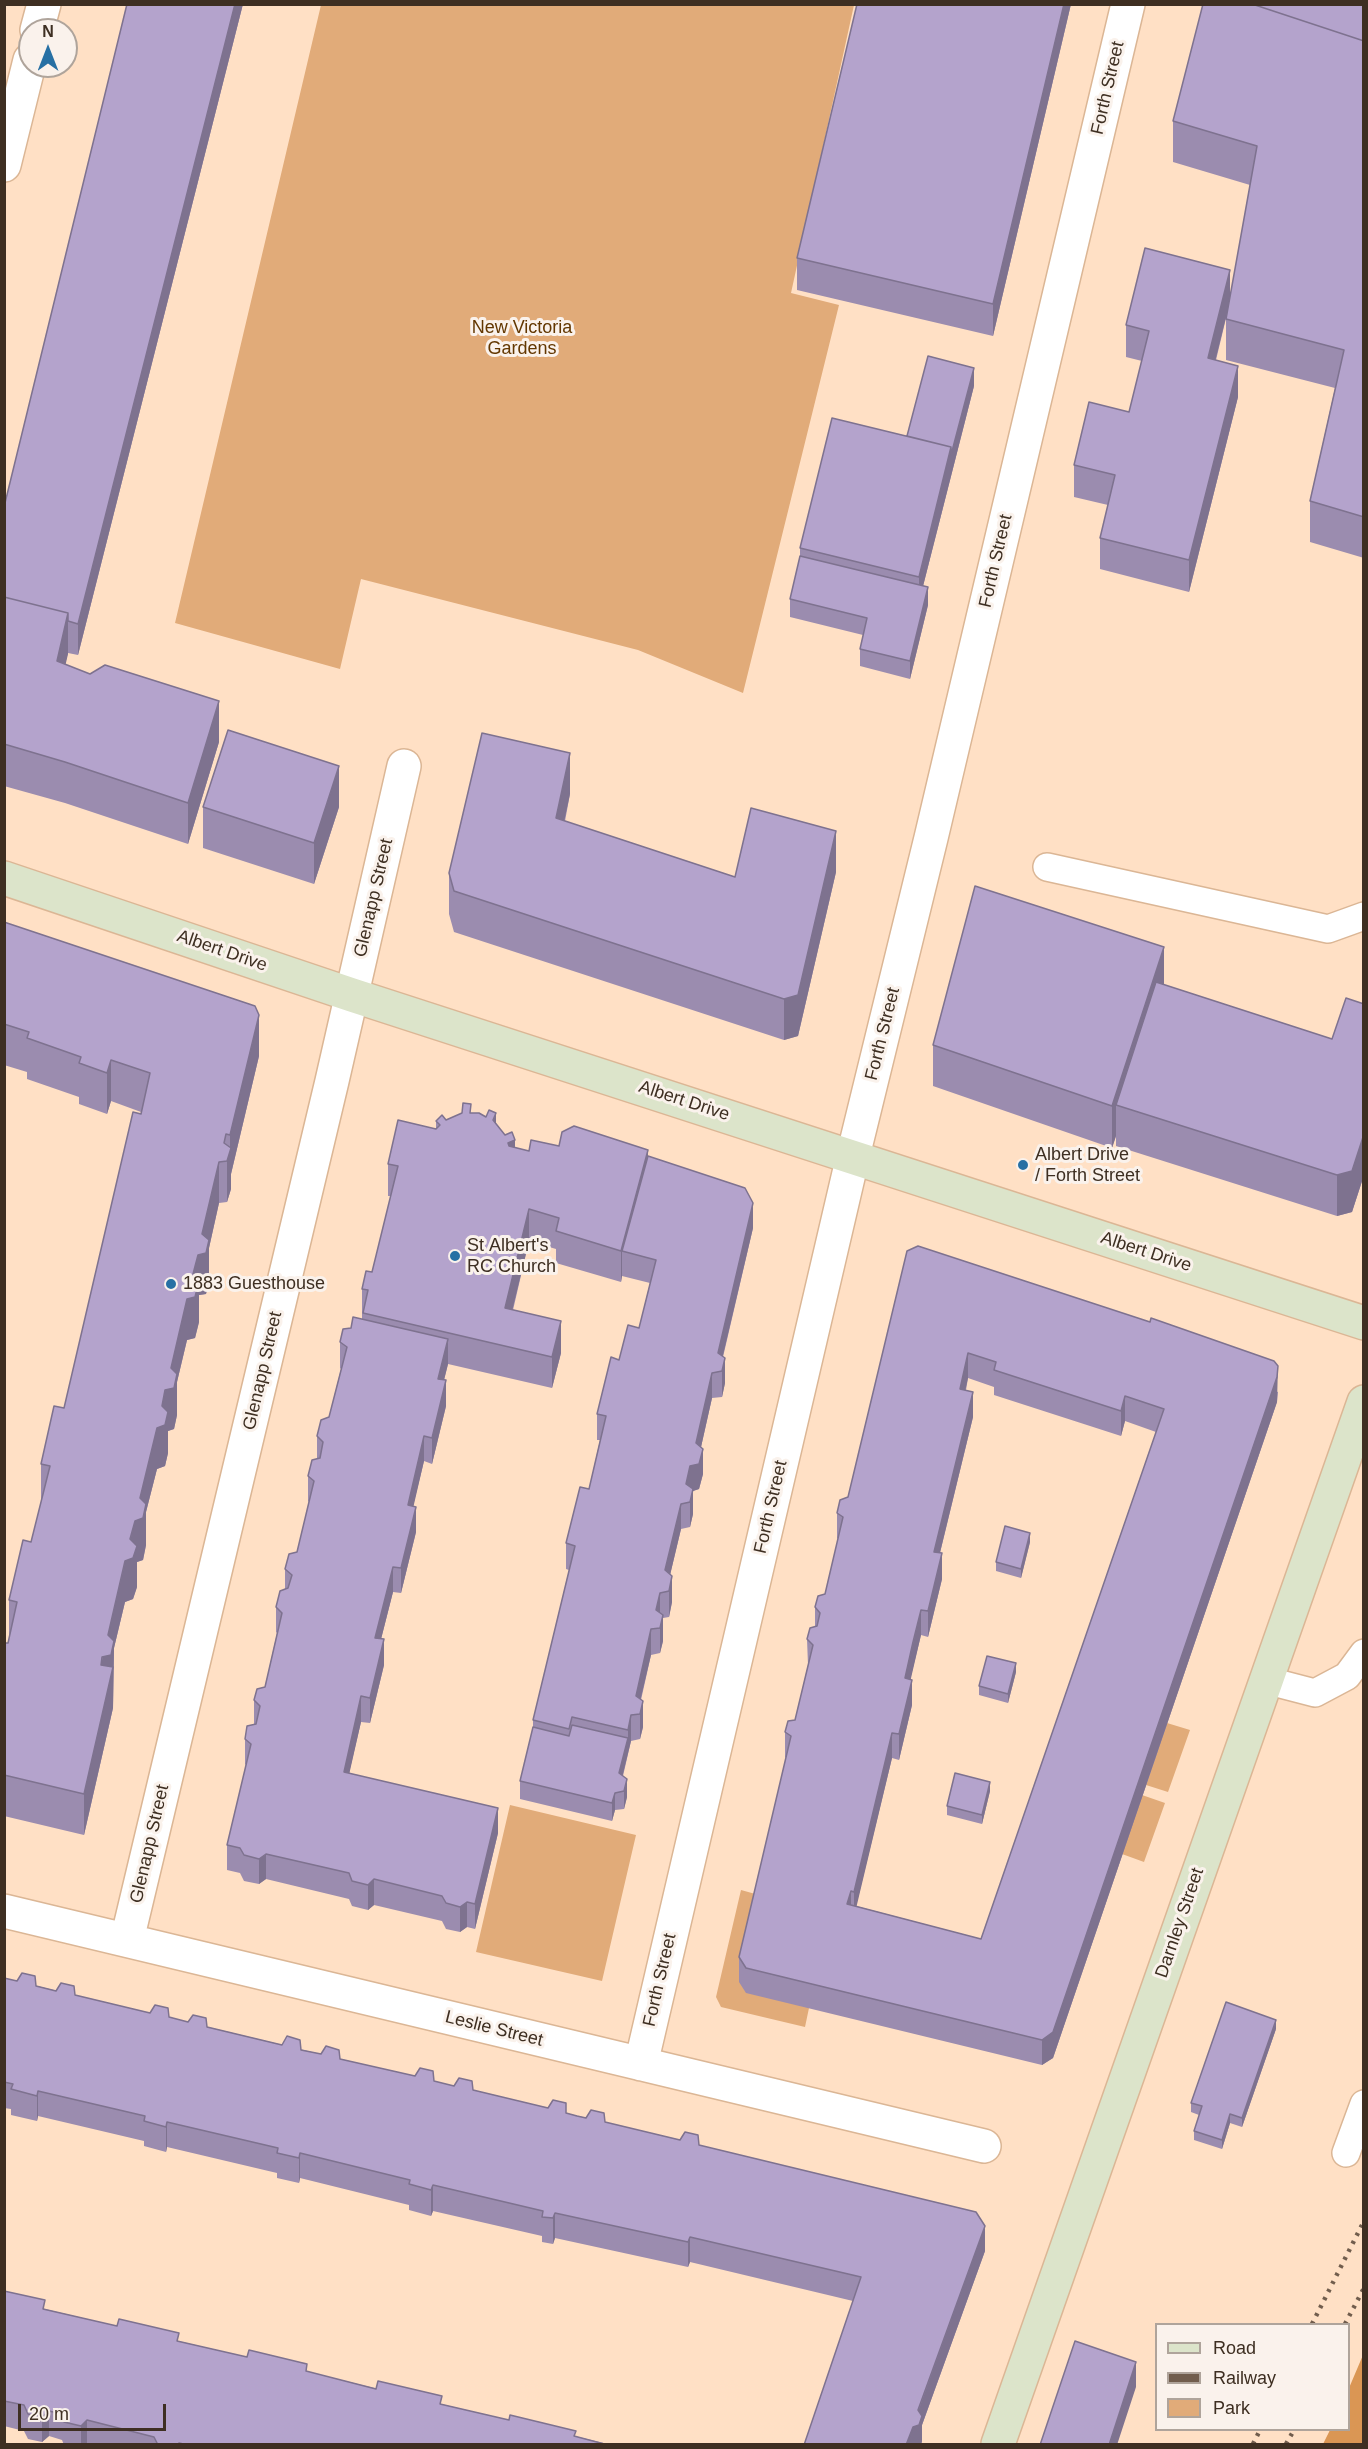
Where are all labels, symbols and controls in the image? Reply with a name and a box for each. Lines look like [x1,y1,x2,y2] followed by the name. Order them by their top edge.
[18,18,78,78] north arrow
[42,23,54,40] text: N
[1087,39,1129,137] street label: Forth Street
[472,317,572,360] park label: New Victoria Gardens
[975,512,1017,610] street label: Forth Street
[350,837,398,959] street label: Glenapp Street
[174,925,270,977] street label: Albert Drive
[861,985,905,1083] street label: Forth Street
[636,1076,732,1126] street label: Albert Drive
[1035,1144,1140,1186] place label: Albert Drive / Forth Street
[1016,1158,1030,1172] marker: Albert Drive / Forth Street
[1098,1227,1194,1277] street label: Albert Drive
[467,1235,556,1278] place label: St Albert's RC Church
[448,1249,462,1263] marker: St Albert's RC Church
[183,1273,325,1295] place label: 1883 Guesthouse
[164,1277,178,1291] marker: 1883 Guesthouse
[239,1310,287,1432] street label: Glenapp Street
[750,1458,792,1556] street label: Forth Street
[126,1783,174,1905] street label: Glenapp Street
[1151,1865,1209,1981] street label: Darnley Street
[639,1931,681,2029] street label: Forth Street
[443,2006,545,2052] street label: Leslie Street
[1155,2323,1350,2431] legend
[1213,2338,1256,2358] text: Road
[1213,2368,1276,2388] text: Railway
[21,2392,170,2430] scale bar
[1213,2398,1250,2418] text: Park
[29,2404,69,2424] text: 20 m

